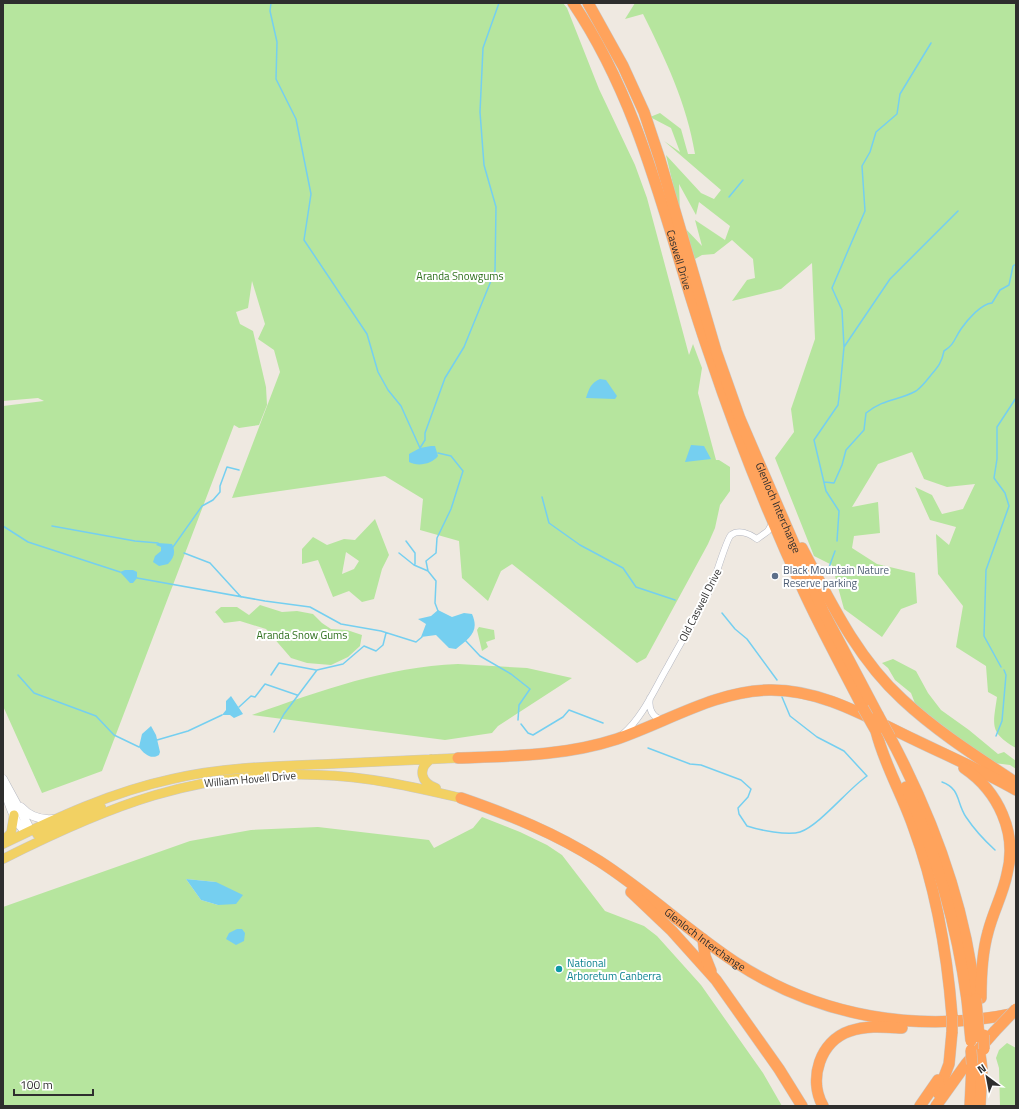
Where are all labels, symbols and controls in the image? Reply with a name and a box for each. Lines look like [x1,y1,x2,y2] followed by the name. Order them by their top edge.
[663,228,696,292] street label: Caswell Drive
[416,268,504,284] park label: Aranda Snowgums
[752,460,805,556] street label: Glenloch Interchange
[783,562,889,591] place label: Black Mountain Nature Reserve parking
[675,565,726,644] street label: Old Caswell Drive
[770,571,780,581] marker: Black Mountain Nature Reserve parking
[257,627,347,643] park label: Aranda Snow Gums
[203,767,297,791] street label: William Hovell Drive
[661,904,749,975] street label: Glenloch Interchange
[567,955,662,984] place label: National Arboretum Canberra
[554,964,564,974] marker: National Arboretum Canberra
[967,1057,1007,1097] north arrow
[974,1060,989,1077] text: N
[14,1071,93,1097] scale bar
[20,1075,53,1094] text: 100 m

